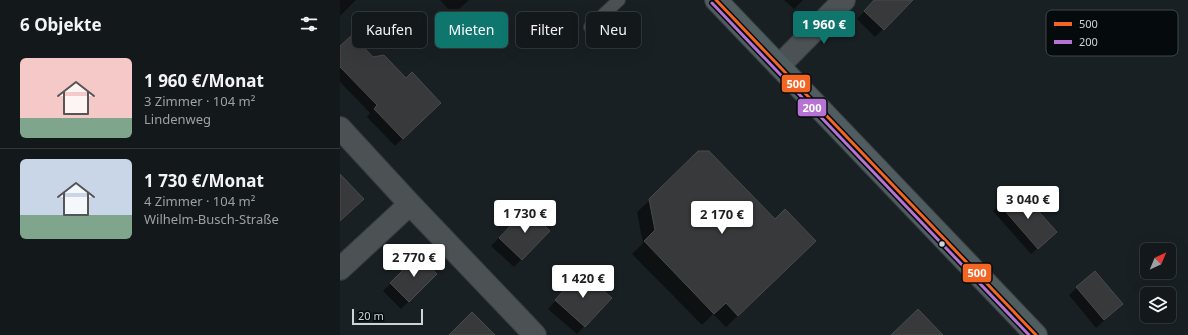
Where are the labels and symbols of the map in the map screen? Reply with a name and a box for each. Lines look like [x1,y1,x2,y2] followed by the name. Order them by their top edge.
[1046,10,1178,56] legend
[787,11,861,45] pin: 1 960 €
[1079,16,1098,31] text: 500
[1079,34,1098,49] text: 200
[781,74,811,93] line badge: 500
[787,76,805,91] text: 500
[797,98,827,117] line badge: 200
[803,100,821,115] text: 200
[991,186,1065,220] pin: 3 040 €
[488,200,562,234] pin: 1 730 €
[685,201,759,235] pin: 2 170 €
[937,239,947,249] unlabelled marker
[1140,243,1176,279] north arrow
[377,244,451,278] pin: 2 770 €
[962,263,992,283] line badge: 500
[546,265,620,299] pin: 1 420 €
[968,265,986,280] text: 500
[352,307,423,326] scale bar

